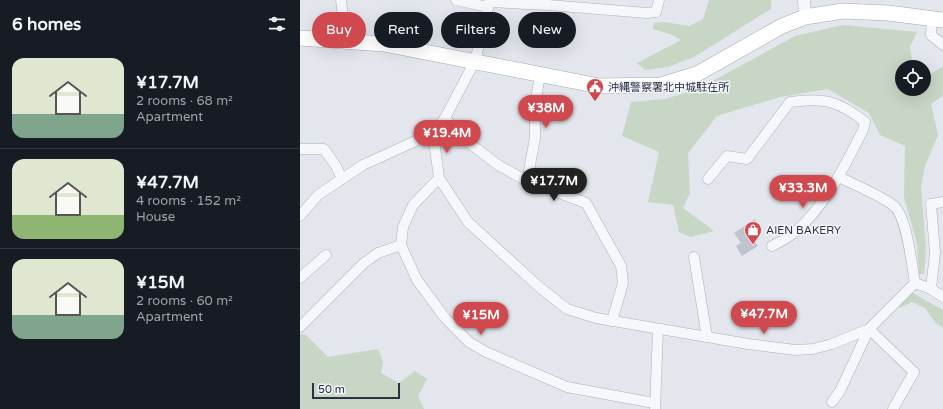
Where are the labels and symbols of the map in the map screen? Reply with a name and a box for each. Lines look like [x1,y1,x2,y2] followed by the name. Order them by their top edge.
[585,77,605,102] public building icon: 沖縄警察署北中城駐在所
[608,81,730,94] place label: 沖縄警察署北中城駐在所
[522,95,570,129] pin: ¥38M
[414,120,480,154] pin: ¥19.4M
[521,168,587,202] pin: ¥17.7M
[770,175,836,209] pin: ¥33.3M
[743,220,763,245] shop icon: AIEN BAKERY
[766,224,841,237] place label: AIEN BAKERY
[731,301,797,335] pin: ¥47.7M
[457,302,505,336] pin: ¥15M
[312,381,400,400] scale bar

